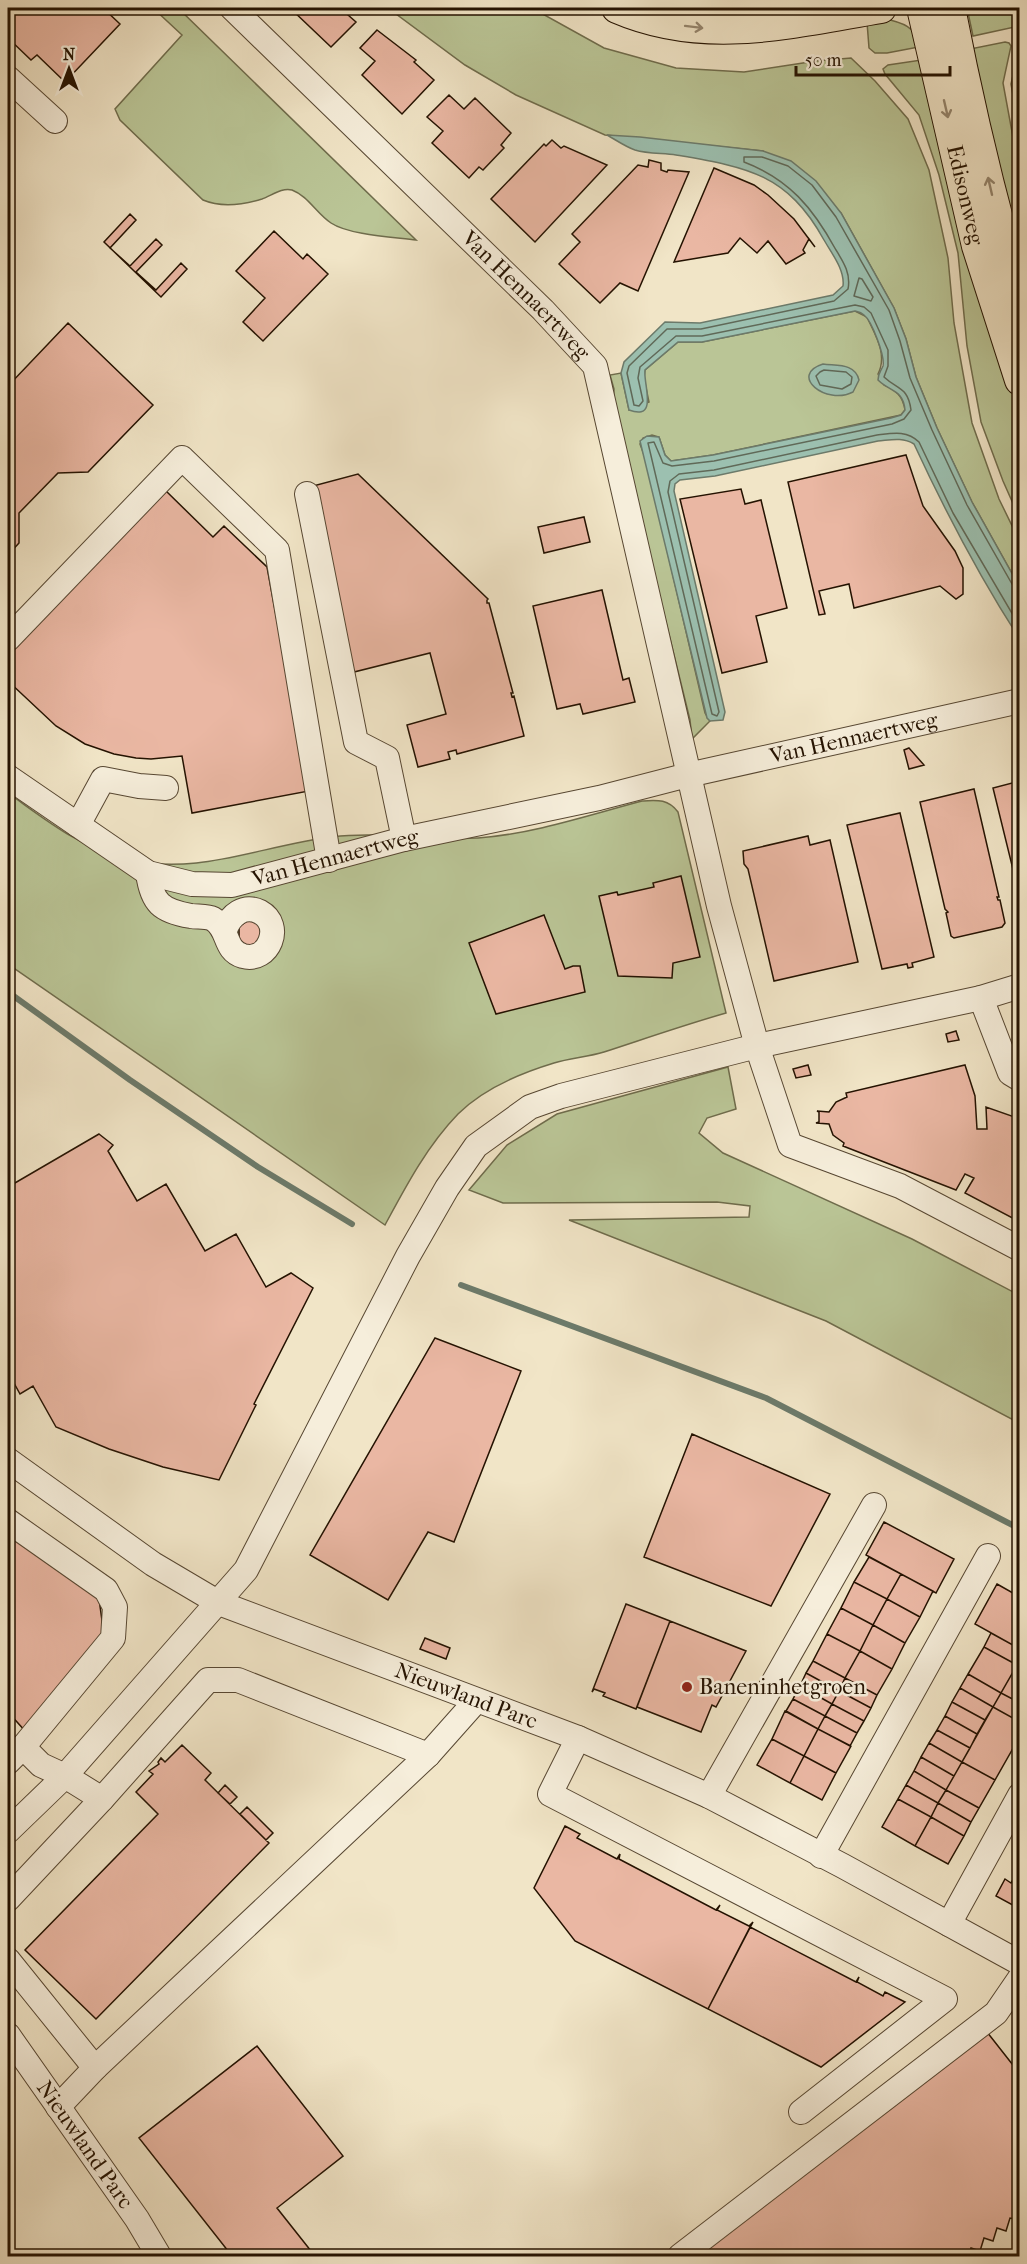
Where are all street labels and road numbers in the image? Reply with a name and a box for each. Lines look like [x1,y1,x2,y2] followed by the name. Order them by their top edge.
[941,142,989,248] street label: Edisonweg
[456,225,596,365] street label: Van Hennaertweg
[766,707,940,770] street label: Van Hennaertweg
[248,823,421,892] street label: Van Hennaertweg
[391,1657,541,1735] street label: Nieuwland Parc
[31,2076,139,2214] street label: Nieuwland Parc

